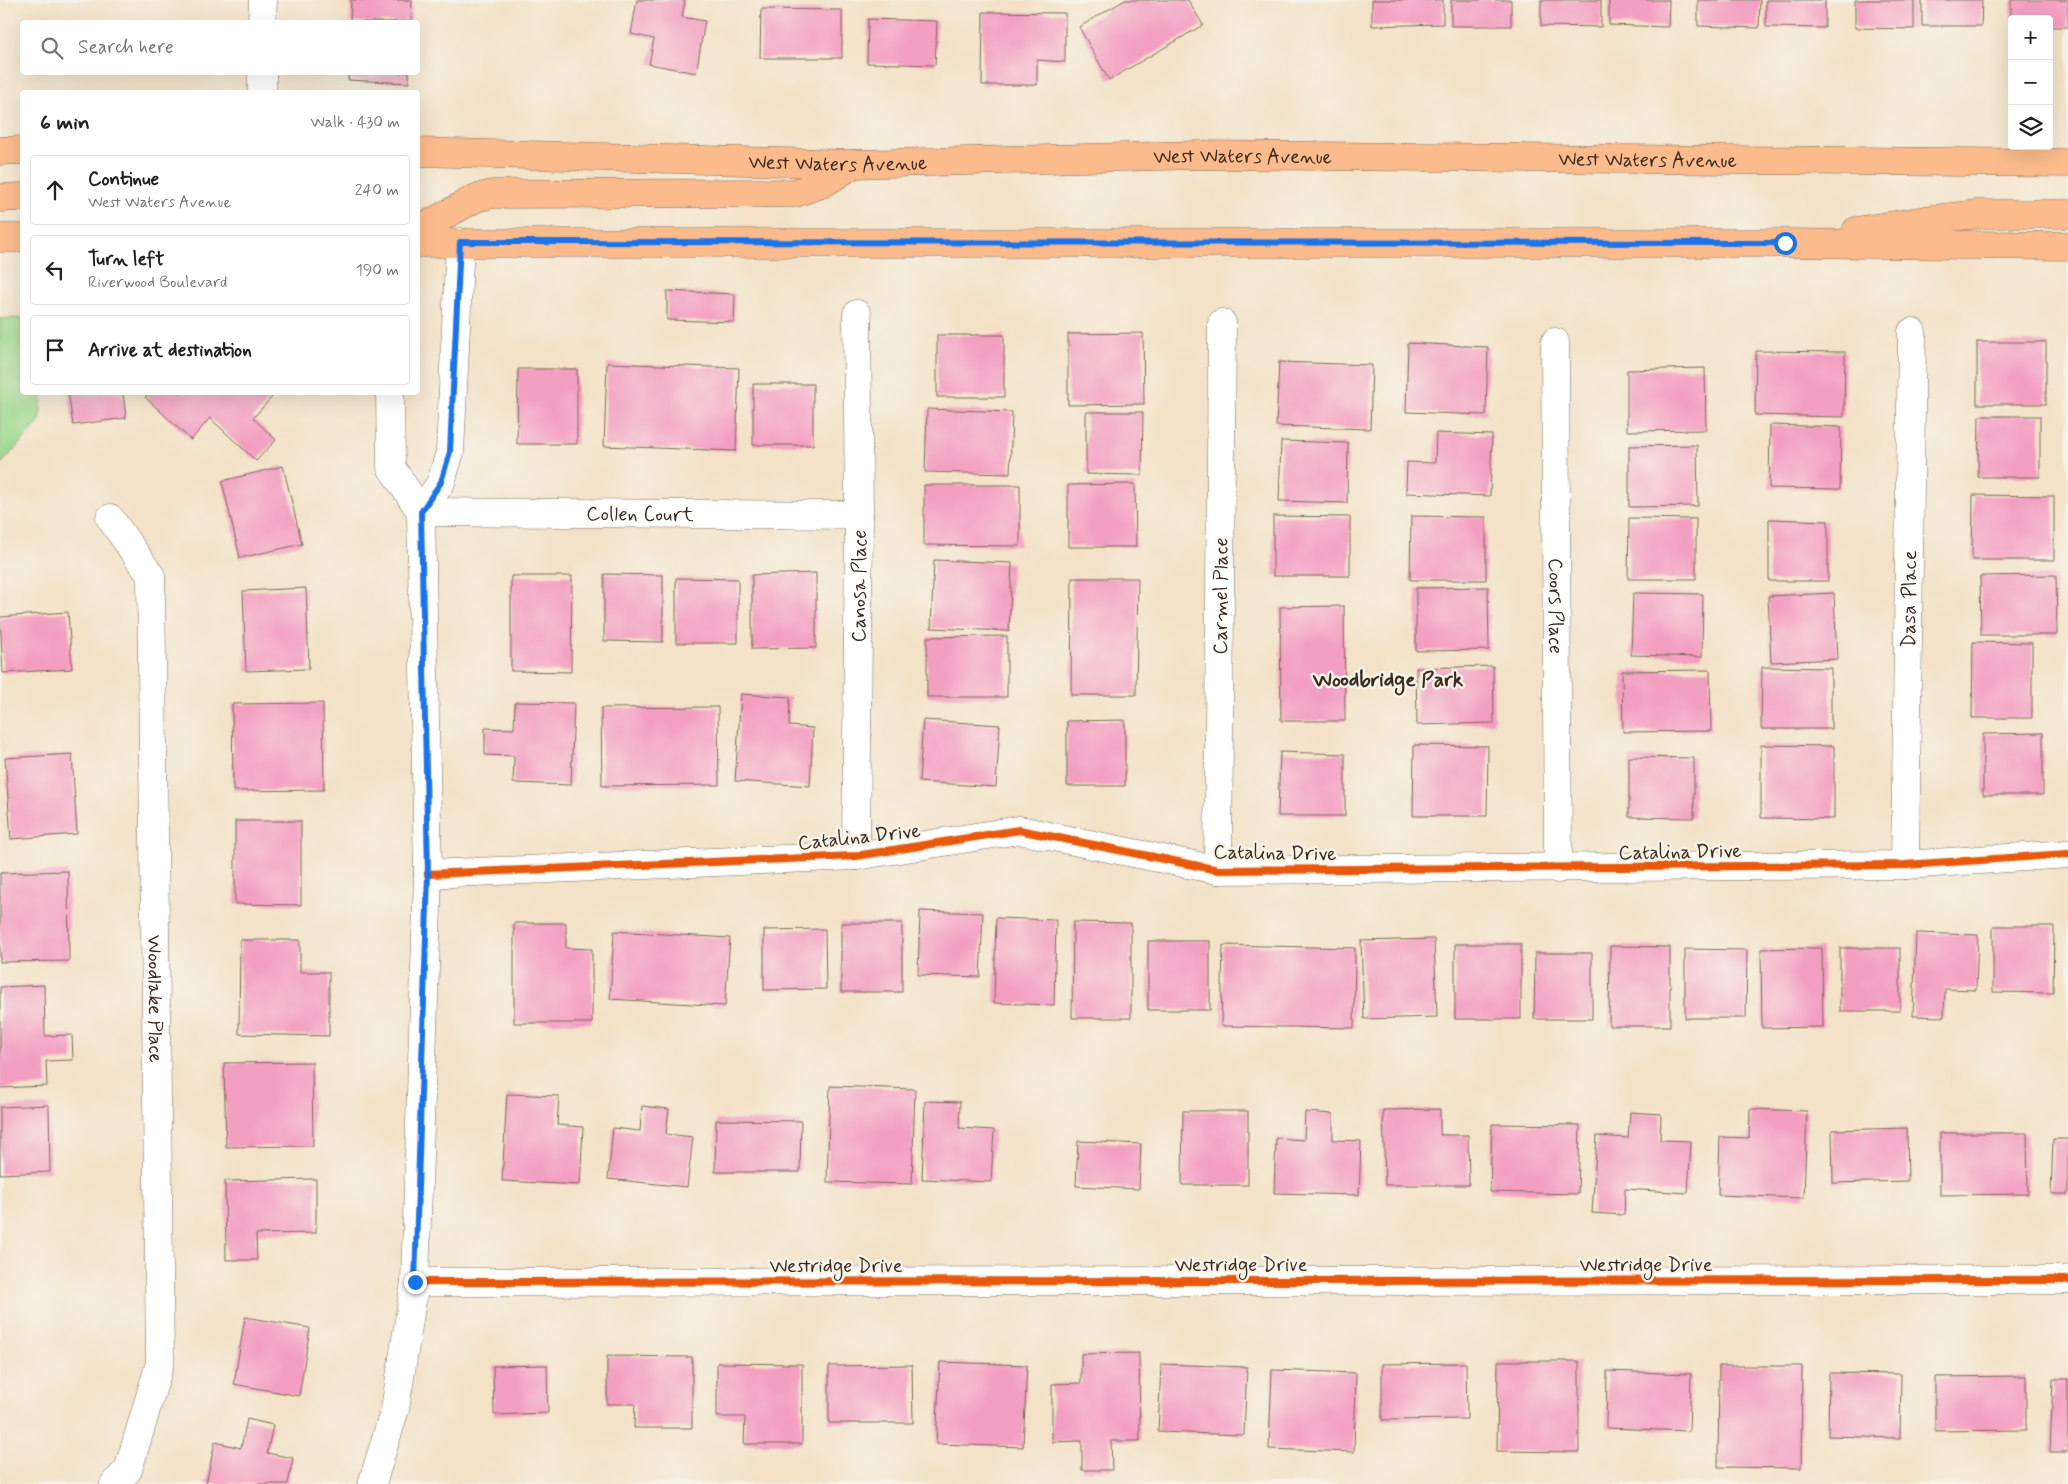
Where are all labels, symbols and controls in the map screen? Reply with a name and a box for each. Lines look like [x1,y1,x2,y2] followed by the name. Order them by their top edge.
[2008,15,2053,150] map controls
[2008,15,2053,60] button: +
[20,20,420,75] search box
[38,34,66,62] icon: search
[78,35,174,60] text: Search here
[2008,60,2053,105] button: −
[2008,105,2053,150] button: layers
[40,109,90,137] text: 6 min
[310,112,400,133] text: Walk · 430 m
[1153,143,1332,171] street label: West Waters Avenue
[1558,146,1737,175] street label: West Waters Avenue
[748,149,928,179] street label: West Waters Avenue
[88,167,159,192] text: Continue
[41,176,69,204] icon: ahead
[355,180,399,201] text: 240 m
[88,192,231,213] text: West Waters Avenue
[1774,232,1797,255] route start
[88,247,164,272] text: Turn left
[41,256,69,284] icon: left
[356,260,399,281] text: 190 m
[88,272,227,293] text: Riverwood Boulevard
[41,336,69,364] icon: arrive
[88,338,252,363] text: Arrive at destination
[586,501,694,529] street label: Collen Court
[846,530,874,642] street label: Canosa Place
[1208,537,1235,655] street label: Carmel Place
[1896,550,1924,648] street label: Dasa Place
[1541,558,1569,654] street label: Coors Place
[1312,666,1464,696] district label: Woodbridge Park
[796,818,922,857] street label: Catalina Drive
[1618,838,1742,867] street label: Catalina Drive
[1213,839,1337,868] street label: Catalina Drive
[140,935,169,1063] street label: Woodlake Place
[1174,1252,1308,1280] street label: Westridge Drive
[1579,1252,1713,1280] street label: Westridge Drive
[769,1253,903,1281] street label: Westridge Drive
[404,1271,427,1294] route end

